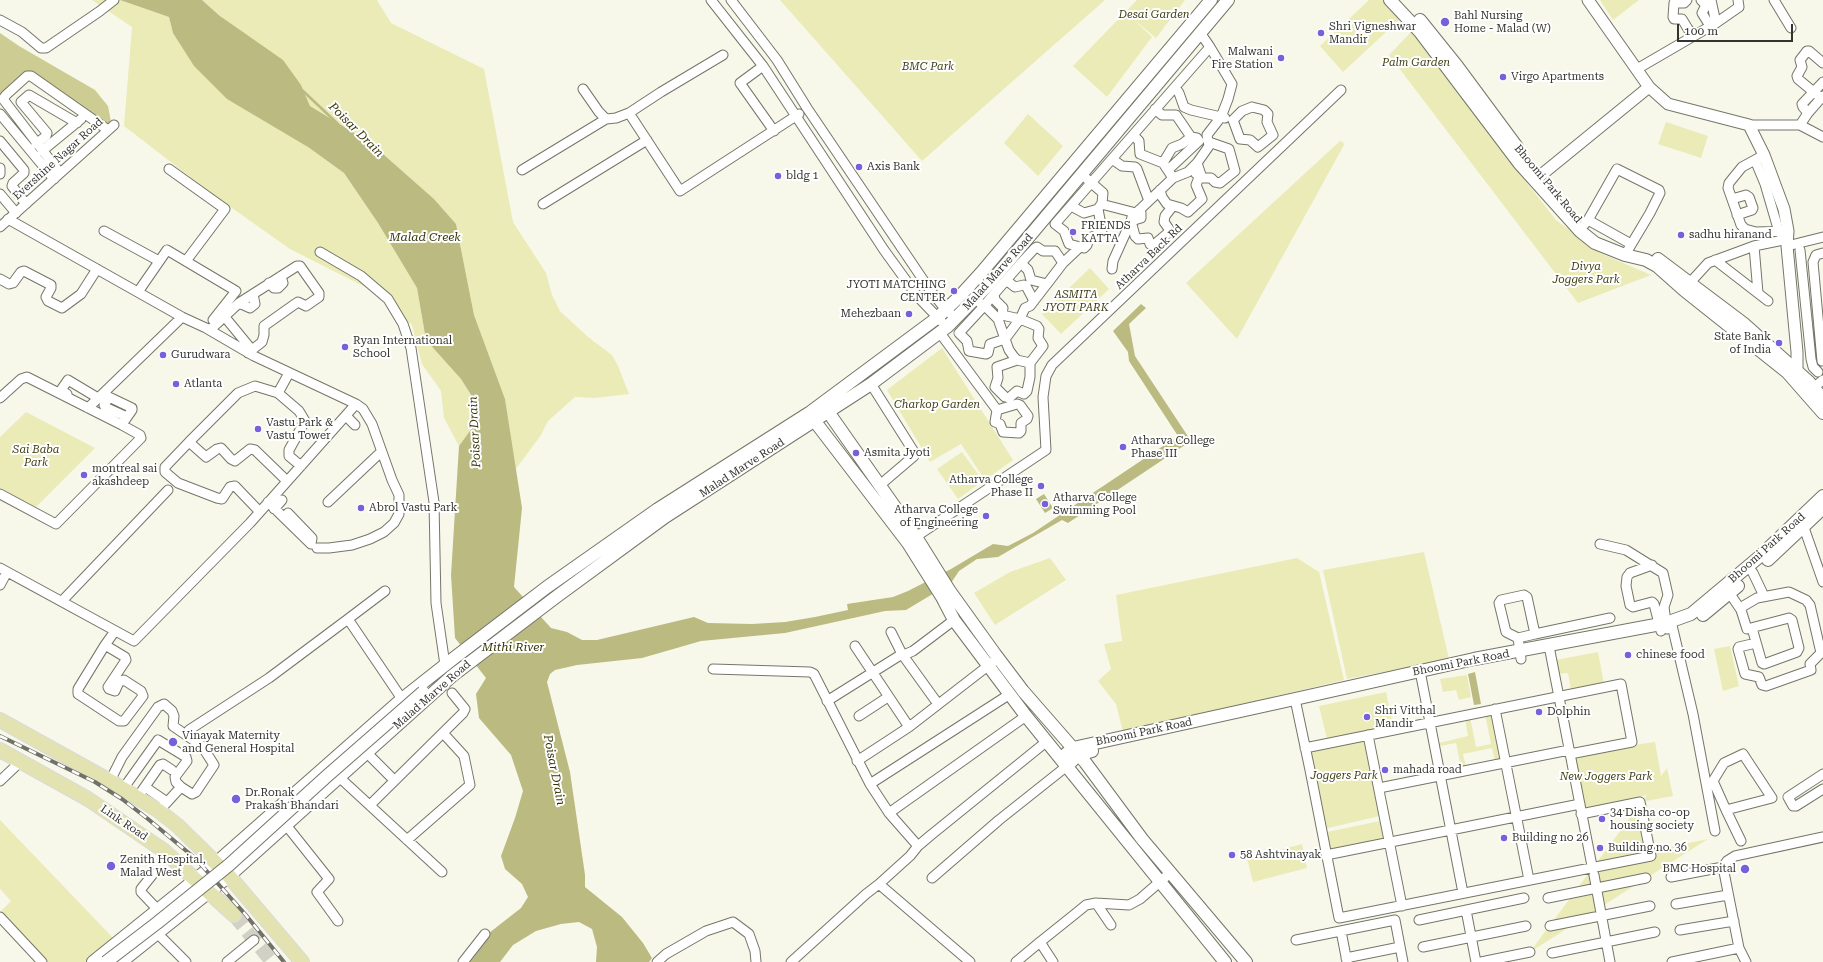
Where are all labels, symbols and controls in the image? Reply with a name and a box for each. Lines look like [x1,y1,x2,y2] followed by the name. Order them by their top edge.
[1118,8,1190,22] park label: Desai Garden
[1454,9,1551,35] place label: Bahl Nursing Home - Malad (W)
[1439,16,1451,28] marker: Bahl Nursing Home - Malad (W)
[1679,16,1795,42] scale bar
[1329,20,1416,46] place label: Shri Vigneshwar Mandir
[1684,24,1718,38] text: 100 m
[1316,28,1326,38] marker: Shri Vigneshwar Mandir
[1211,45,1273,71] place label: Malwani Fire Station
[1276,53,1286,63] marker: Malwani Fire Station
[1382,56,1450,70] park label: Palm Garden
[902,60,954,74] park label: BMC Park
[1511,70,1604,84] place label: Virgo Apartments
[1498,72,1508,82] marker: Virgo Apartments
[326,100,386,160] water label: Poisar Drain
[10,115,106,203] street label: Evershine Nagar Road
[1511,142,1585,226] street label: Bhoomi Park Road
[867,160,920,174] place label: Axis Bank
[854,162,864,172] marker: Axis Bank
[786,169,819,183] place label: bldg 1
[773,171,783,181] marker: bldg 1
[1081,219,1131,245] place label: FRIENDS KATTA
[1113,222,1185,292] street label: Atharva Back Rd
[1068,227,1078,237] marker: FRIENDS KATTA
[1689,228,1772,242] place label: sadhu hiranand
[389,230,461,244] water label: Malad Creek
[1676,230,1686,240] marker: sadhu hiranand
[960,231,1036,313] street label: Malad Marve Road
[1552,260,1620,286] park label: Divya Joggers Park
[846,278,946,304] place label: JYOTI MATCHING CENTER
[949,286,959,296] marker: JYOTI MATCHING CENTER
[1043,288,1109,314] park label: ASMITA JYOTI PARK
[841,307,901,321] place label: Mehezbaan
[904,309,914,319] marker: Mehezbaan
[1714,330,1771,356] place label: State Bank of India
[353,334,452,360] place label: Ryan International School
[1774,338,1784,348] marker: State Bank of India
[340,342,350,352] marker: Ryan International School
[171,348,230,362] place label: Gurudwara
[158,350,168,360] marker: Gurudwara
[184,377,222,391] place label: Atlanta
[171,379,181,389] marker: Atlanta
[466,396,484,468] water label: Poisar Drain
[894,398,980,412] park label: Charkop Garden
[266,416,333,442] place label: Vastu Park & Vastu Tower
[253,424,263,434] marker: Vastu Park & Vastu Tower
[1131,434,1215,460] place label: Atharva College Phase III
[697,436,787,500] street label: Malad Marve Road
[1118,442,1128,452] marker: Atharva College Phase III
[13,443,59,469] park label: Sai Baba Park
[864,446,930,460] place label: Asmita Jyoti
[851,448,861,458] marker: Asmita Jyoti
[92,462,157,488] place label: montreal sai akashdeep
[79,470,89,480] marker: montreal sai akashdeep
[949,473,1033,499] place label: Atharva College Phase II
[1036,481,1046,491] marker: Atharva College Phase II
[1053,491,1137,517] place label: Atharva College Swimming Pool
[1040,499,1050,509] marker: Atharva College Swimming Pool
[369,501,457,515] place label: Abrol Vastu Park
[356,503,366,513] marker: Abrol Vastu Park
[894,503,978,529] place label: Atharva College of Engineering
[1726,510,1808,586] street label: Bhoomi Park Road
[981,511,991,521] marker: Atharva College of Engineering
[482,640,544,654] water label: Mithi River
[1411,647,1511,679] street label: Bhoomi Park Road
[1636,648,1705,662] place label: chinese food
[1623,650,1633,660] marker: chinese food
[391,658,473,732] street label: Malad Marve Road
[1375,704,1436,730] place label: Shri Vitthal Mandir
[1547,705,1591,719] place label: Dolphin
[1534,707,1544,717] marker: Dolphin
[1362,712,1372,722] marker: Shri Vitthal Mandir
[1095,715,1193,749] street label: Bhoomi Park Road
[182,729,294,755] place label: Vinayak Maternity and General Hospital
[540,733,568,807] water label: Poisar Drain
[167,736,179,748] marker: Vinayak Maternity and General Hospital
[1393,763,1462,777] place label: mahada road
[1380,765,1390,775] marker: mahada road
[1310,769,1378,783] park label: Joggers Park
[1560,770,1652,784] park label: New Joggers Park
[245,786,339,812] place label: Dr.Ronak Prakash Bhandari
[230,793,242,805] marker: Dr.Ronak Prakash Bhandari
[98,802,150,844] street label: Link Road
[1610,806,1694,832] place label: 34 Disha co-op housing society
[1597,814,1607,824] marker: 34 Disha co-op housing society
[1512,831,1589,845] place label: Building no 26
[1499,833,1509,843] marker: Building no 26
[1608,841,1687,855] place label: Building no. 36
[1595,843,1605,853] marker: Building no. 36
[1240,848,1321,862] place label: 58 Ashtvinayak
[1227,850,1237,860] marker: 58 Ashtvinayak
[120,853,206,879] place label: Zenith Hospital, Malad West
[105,860,117,872] marker: Zenith Hospital, Malad West
[1662,862,1736,876] place label: BMC Hospital
[1739,863,1751,875] marker: BMC Hospital

